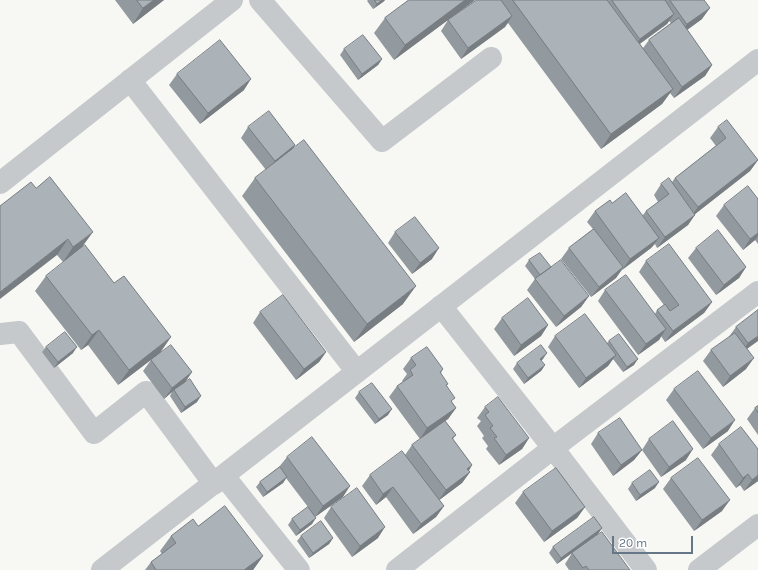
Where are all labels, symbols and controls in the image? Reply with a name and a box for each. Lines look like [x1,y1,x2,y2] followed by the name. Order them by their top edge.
[614,528,695,554] scale bar
[619,536,647,550] text: 20 m

